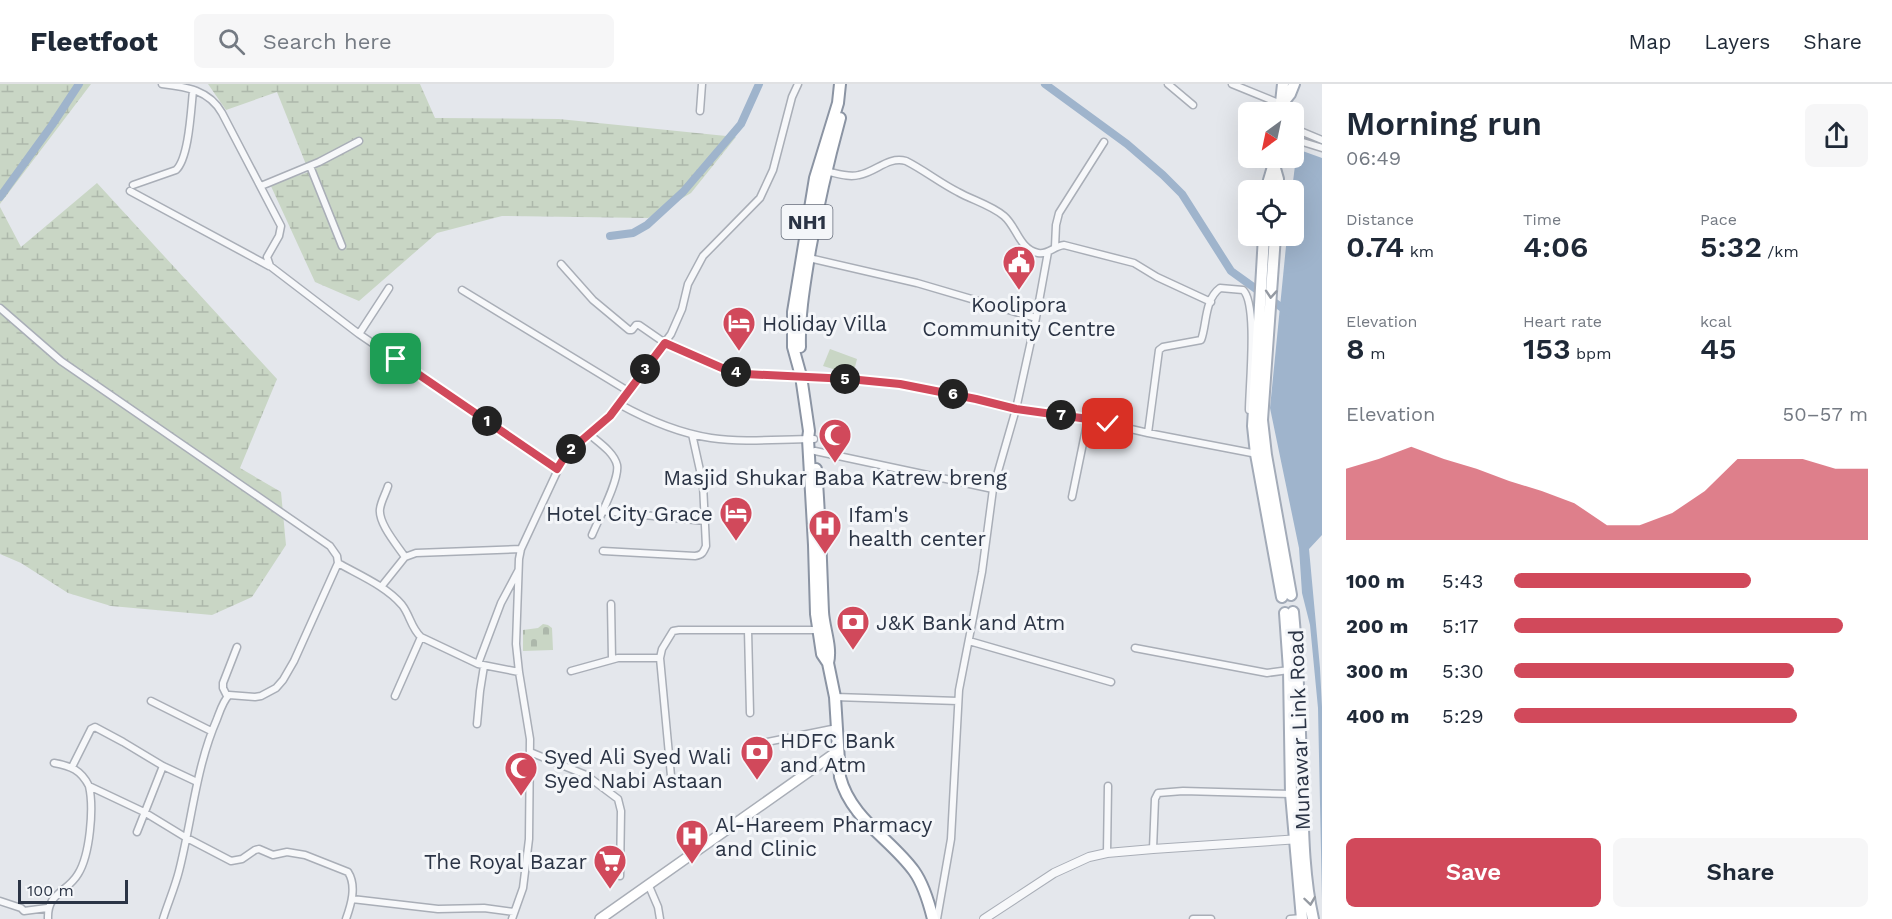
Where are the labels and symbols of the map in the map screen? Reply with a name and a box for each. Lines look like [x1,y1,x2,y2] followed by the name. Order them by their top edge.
[1238,102,1304,168] north arrow
[782,205,832,239] road number: NH1
[1001,244,1037,291] public building icon: Koolipora Community Centre
[1265,289,1278,298] one-way arrow
[922,292,1116,341] place label: Koolipora Community Centre
[721,305,757,352] hotel icon: Holiday Villa
[762,311,887,336] place label: Holiday Villa
[370,333,421,384] pin
[630,354,660,384] pin: 3
[721,357,751,387] pin: 4
[830,364,860,394] pin: 5
[938,379,968,409] pin: 6
[1082,398,1133,449] pin
[1046,400,1076,430] pin: 7
[472,406,502,436] pin: 1
[817,417,853,464] mosque icon: Masjid Shukar Baba Katrew breng
[556,434,586,464] pin: 2
[663,465,1008,490] place label: Masjid Shukar Baba Katrew breng
[718,495,754,542] hotel icon: Hotel City Grace
[546,501,713,526] place label: Hotel City Grace
[848,502,987,551] place label: Ifam's health center
[807,508,843,555] hospital icon: Ifam's health center
[835,604,871,651] bank icon: J&K Bank and Atm
[876,610,1065,635] place label: J&K Bank and Atm
[1283,629,1315,831] street label: Munawar Link Road
[780,728,895,777] place label: HDFC Bank and Atm
[739,734,775,781] bank icon: HDFC Bank and Atm
[544,744,731,793] place label: Syed Ali Syed Wali Syed Nabi Astaan
[503,750,539,797] mosque icon: Syed Ali Syed Wali Syed Nabi Astaan
[715,812,932,861] place label: Al-Hareem Pharmacy and Clinic
[674,818,710,865] hospital icon: Al-Hareem Pharmacy and Clinic
[592,843,628,890] supermarket icon: The Royal Bazar
[424,849,587,874] place label: The Royal Bazar
[18,877,128,904] scale bar
[1303,896,1315,905] one-way arrow

